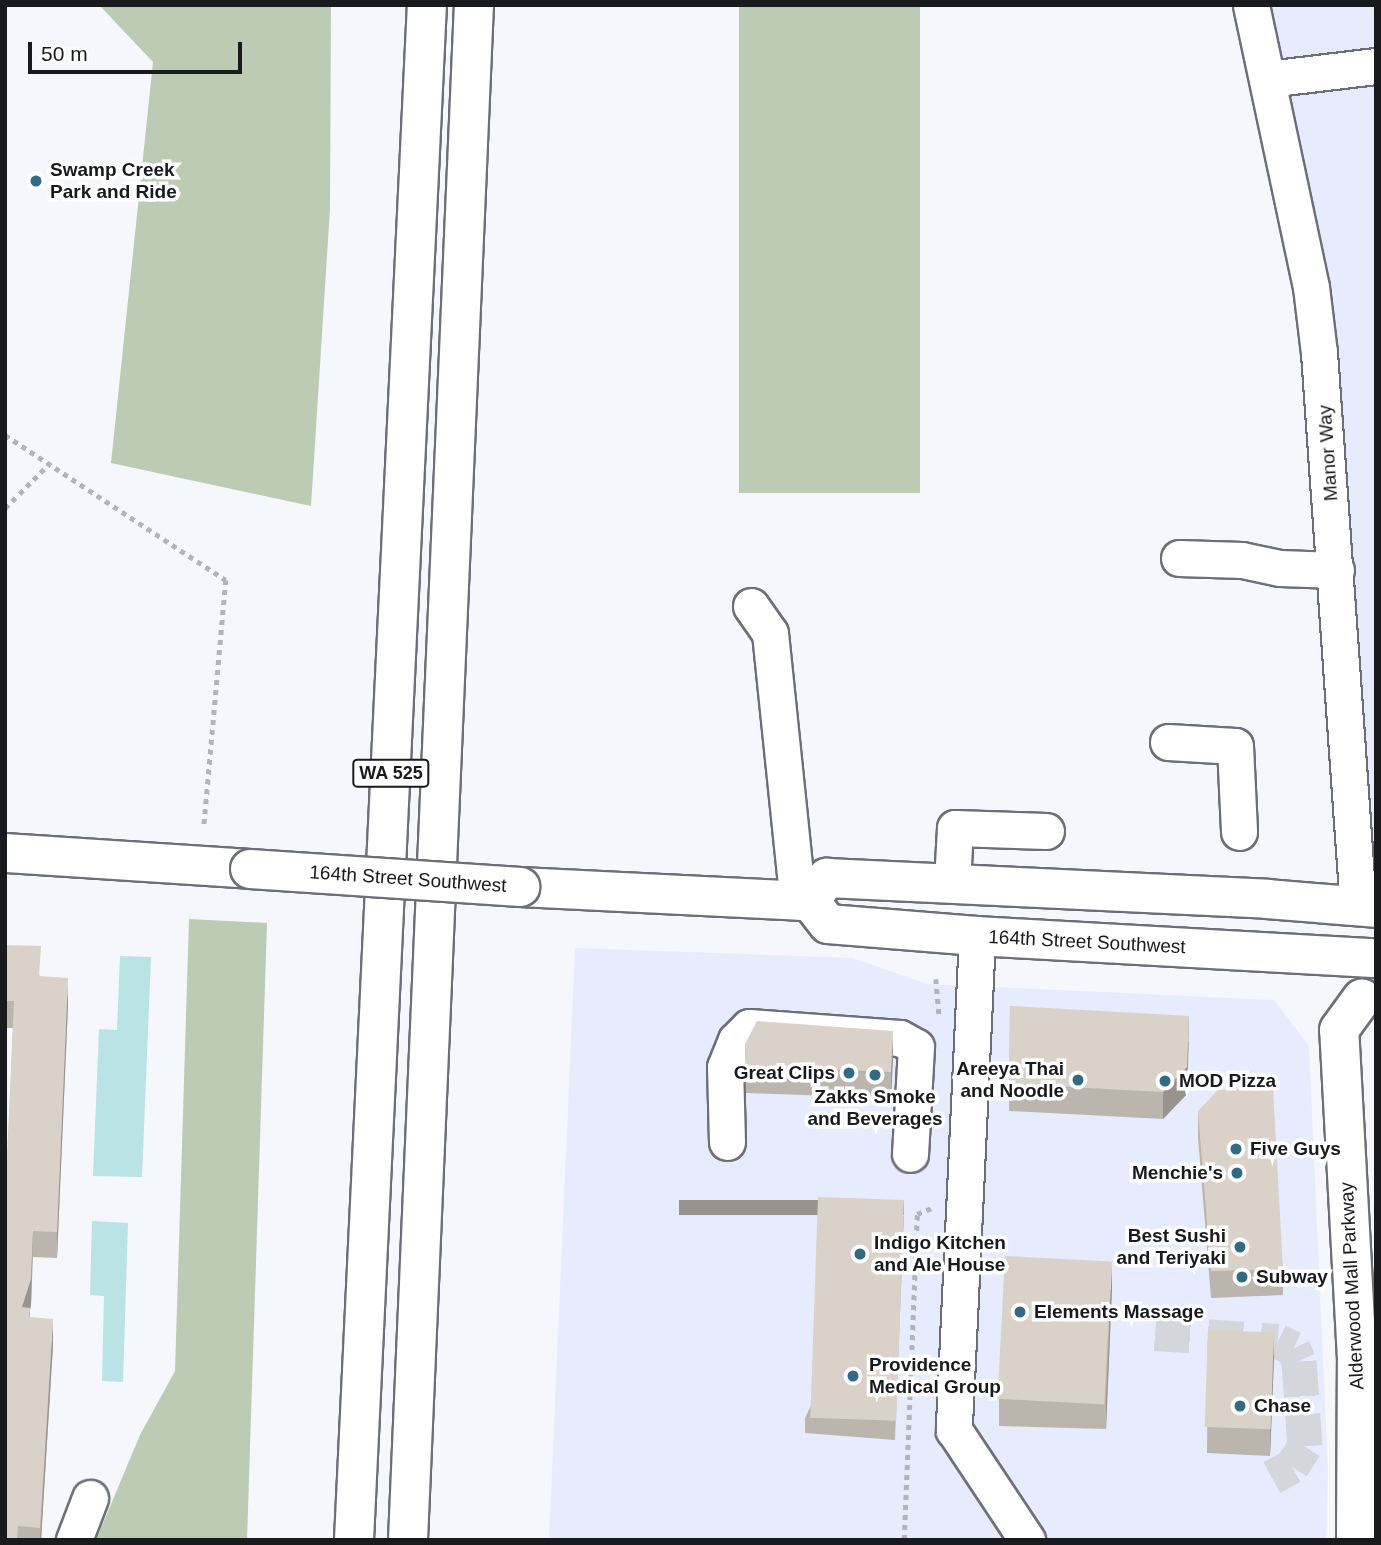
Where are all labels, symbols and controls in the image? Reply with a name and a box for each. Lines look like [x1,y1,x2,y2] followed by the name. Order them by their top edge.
[32,28,245,72] scale bar
[41,42,88,65] text: 50 m
[50,159,177,203] place label: Swamp Creek Park and Ride
[28,173,44,189] marker: Swamp Creek Park and Ride
[1313,404,1343,502] street label: Manor Way
[351,758,431,788] road number: WA 525
[309,861,507,897] street label: 164th Street Southwest
[988,925,1186,959] street label: 164th Street Southwest
[956,1058,1064,1102] place label: Areeya Thai and Noodle
[734,1062,835,1084] place label: Great Clips
[841,1065,857,1081] marker: Great Clips
[867,1067,883,1083] marker: Zakks Smoke and Beverages
[1179,1070,1276,1092] place label: MOD Pizza
[1070,1072,1086,1088] marker: Areeya Thai and Noodle
[1157,1073,1173,1089] marker: MOD Pizza
[807,1086,943,1130] place label: Zakks Smoke and Beverages
[1250,1138,1341,1160] place label: Five Guys
[1228,1141,1244,1157] marker: Five Guys
[1132,1162,1223,1184] place label: Menchie's
[1229,1165,1245,1181] marker: Menchie's
[1335,1182,1369,1390] street label: Alderwood Mall Parkway
[1117,1225,1226,1269] place label: Best Sushi and Teriyaki
[874,1232,1006,1276] place label: Indigo Kitchen and Ale House
[1232,1239,1248,1255] marker: Best Sushi and Teriyaki
[852,1246,868,1262] marker: Indigo Kitchen and Ale House
[1256,1266,1328,1288] place label: Subway
[1234,1269,1250,1285] marker: Subway
[1034,1301,1204,1323] place label: Elements Massage
[1012,1304,1028,1320] marker: Elements Massage
[869,1354,1001,1398] place label: Providence Medical Group
[843,1366,863,1386] marker: Providence Medical Group
[1254,1395,1311,1417] place label: Chase
[1232,1398,1248,1414] marker: Chase

